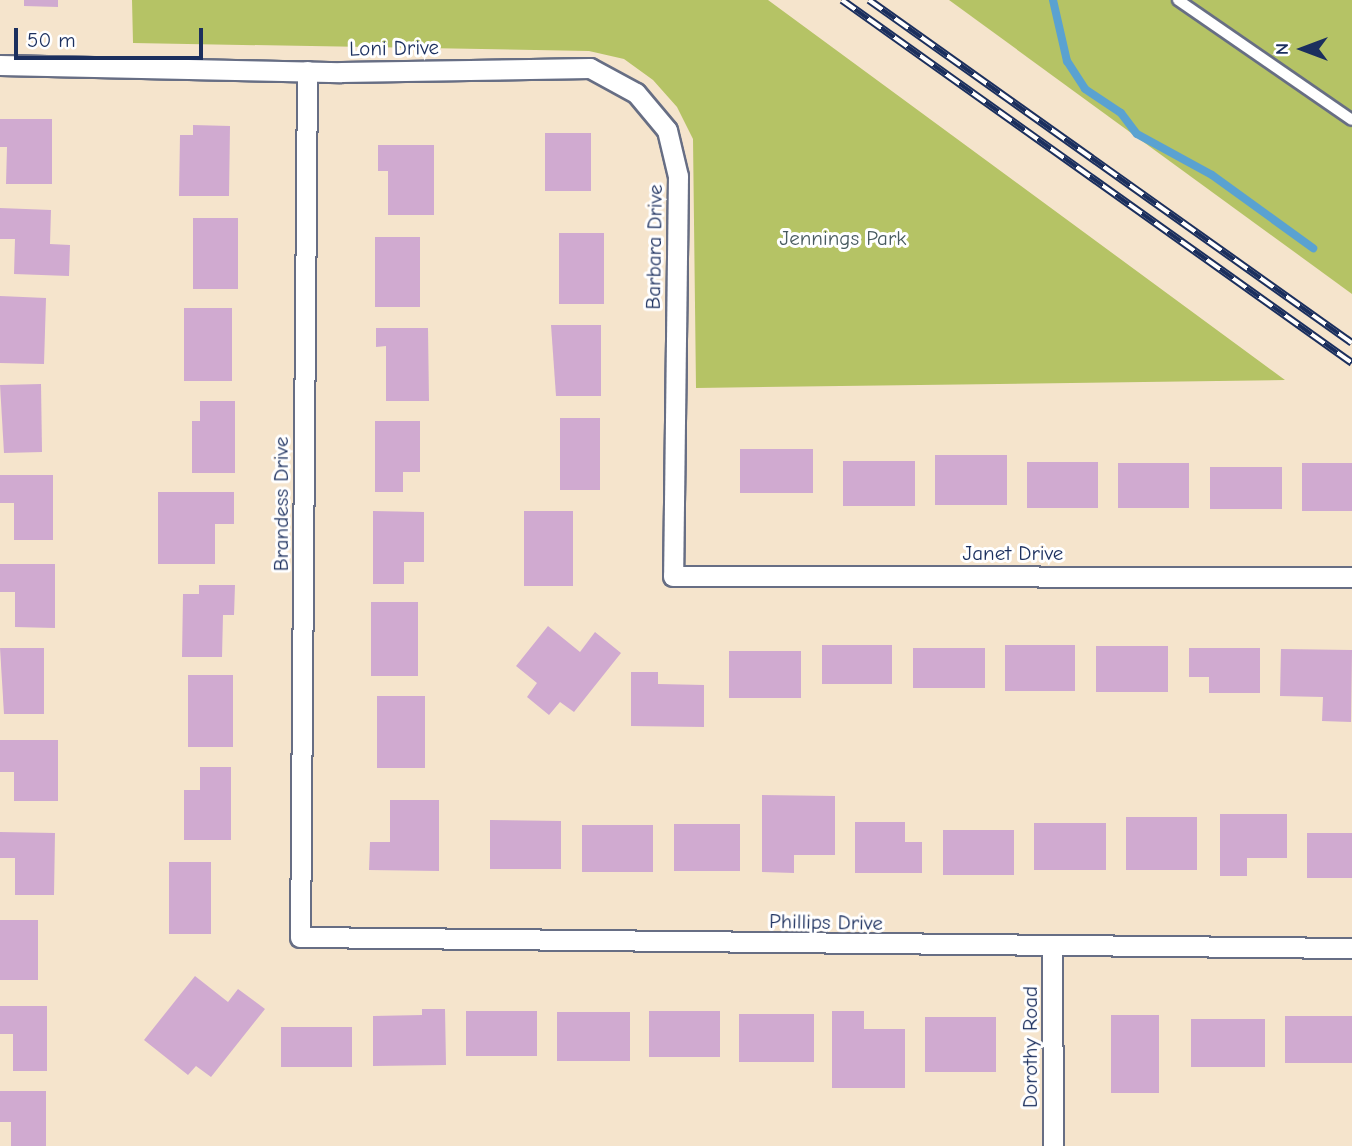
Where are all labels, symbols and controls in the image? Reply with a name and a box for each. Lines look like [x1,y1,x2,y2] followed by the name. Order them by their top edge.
[18,14,206,58] scale bar
[1268,14,1338,84] north arrow
[27,28,76,52] text: 50 m
[349,35,439,61] street label: Loni Drive
[1271,43,1293,55] text: N
[640,184,668,310] street label: Barbara Drive
[780,225,906,251] park label: Jennings Park
[268,437,294,571] street label: Brandess Drive
[963,540,1063,566] street label: Janet Drive
[769,908,883,936] street label: Phillips Drive
[1017,986,1043,1108] street label: Dorothy Road

